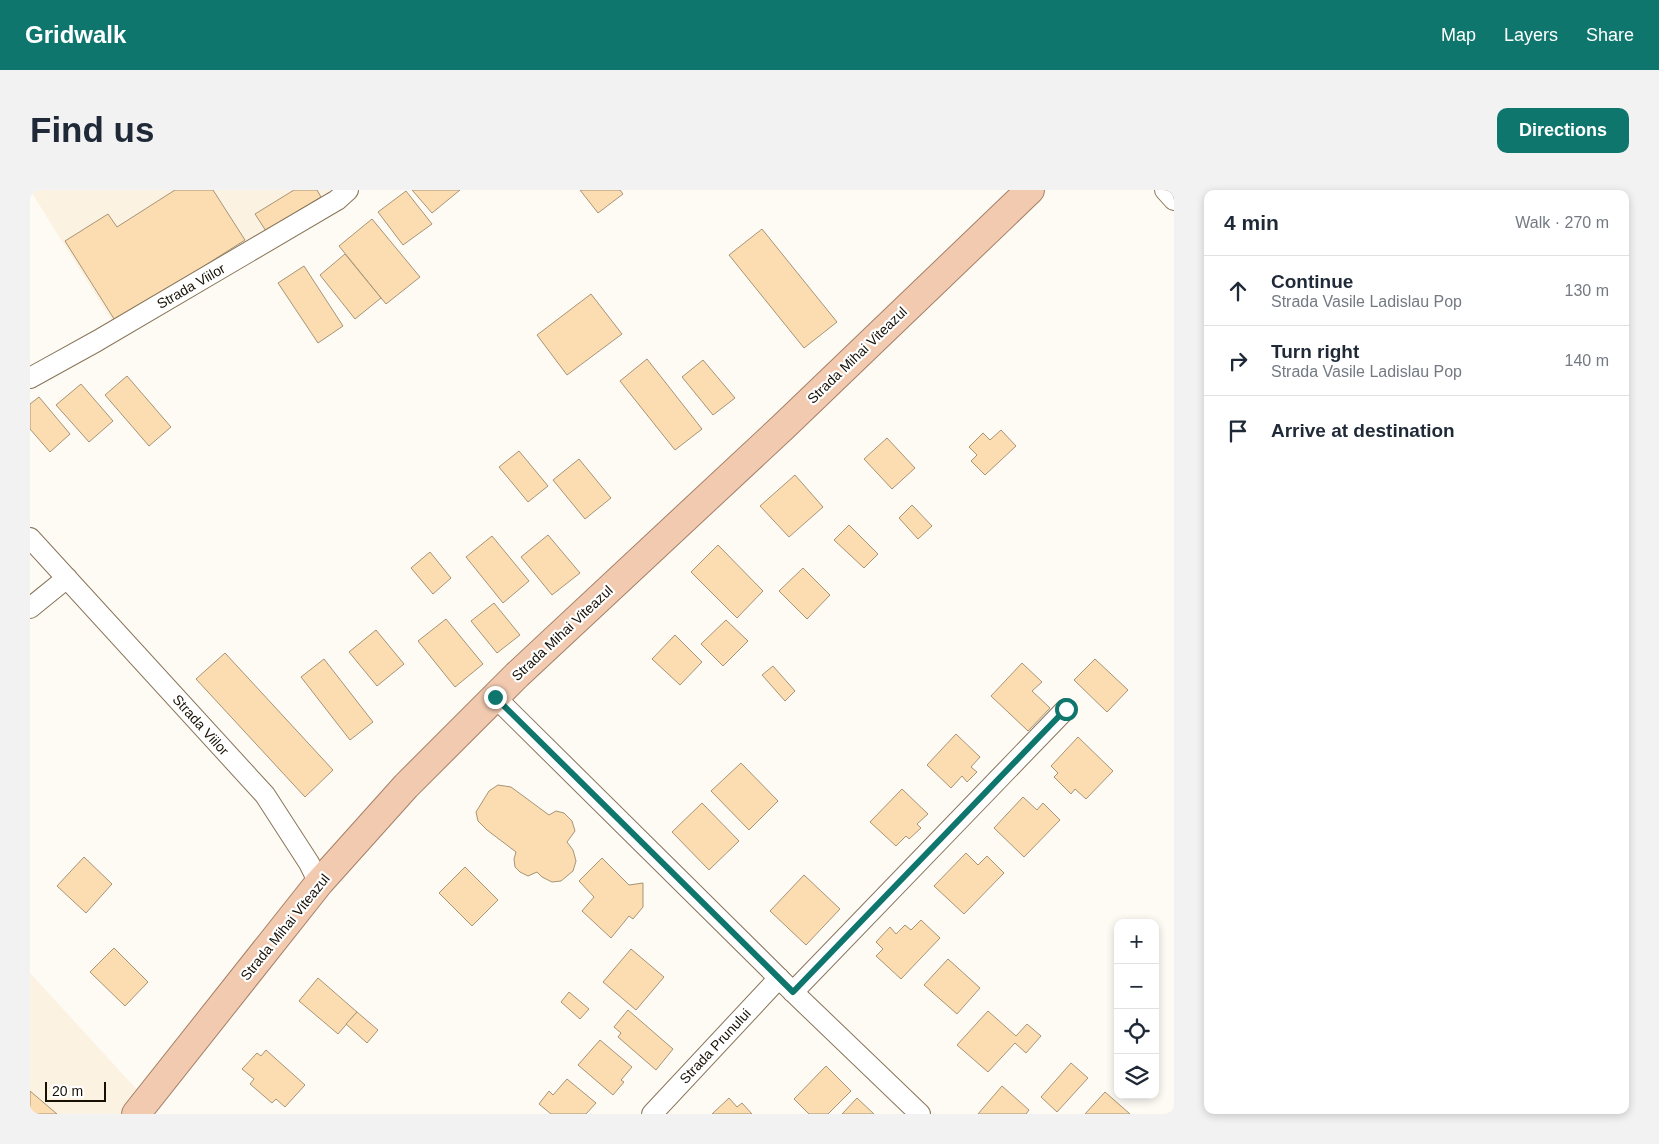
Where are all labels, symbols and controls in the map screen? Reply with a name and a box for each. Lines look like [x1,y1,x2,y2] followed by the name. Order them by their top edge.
[25,21,126,48] text: Gridwalk
[1441,25,1476,45] text: Map
[1504,25,1558,45] text: Layers
[1586,25,1634,45] text: Share
[1497,108,1629,153] button: Directions
[30,110,154,149] text: Find us
[1224,211,1279,234] text: 4 min
[1515,214,1609,231] text: Walk · 270 m
[154,260,228,312] street label: Strada Viilor
[1271,271,1353,292] text: Continue
[1224,277,1252,305] icon: ahead
[1565,282,1609,299] text: 130 m
[1271,293,1462,310] text: Strada Vasile Ladislau Pop
[804,303,910,407] street label: Strada Mihai Viteazul
[1271,341,1359,362] text: Turn right
[1224,347,1252,375] icon: right
[1565,352,1609,369] text: 140 m
[1271,363,1462,380] text: Strada Vasile Ladislau Pop
[1224,417,1252,445] icon: arrive
[1271,420,1455,441] text: Arrive at destination
[508,582,616,684] street label: Strada Mihai Viteazul
[484,686,507,709] route end
[170,691,233,759] street label: Strada Viilor
[1055,698,1078,721] route start
[237,871,333,983] street label: Strada Mihai Viteazul
[1114,919,1159,1099] map controls
[1114,919,1159,964] button: +
[1114,964,1159,1009] button: −
[676,1005,754,1087] street label: Strada Prunului
[1114,1009,1159,1054] button: locate
[1114,1054,1159,1099] button: layers
[45,1079,106,1102] scale bar
[52,1083,83,1099] text: 20 m

